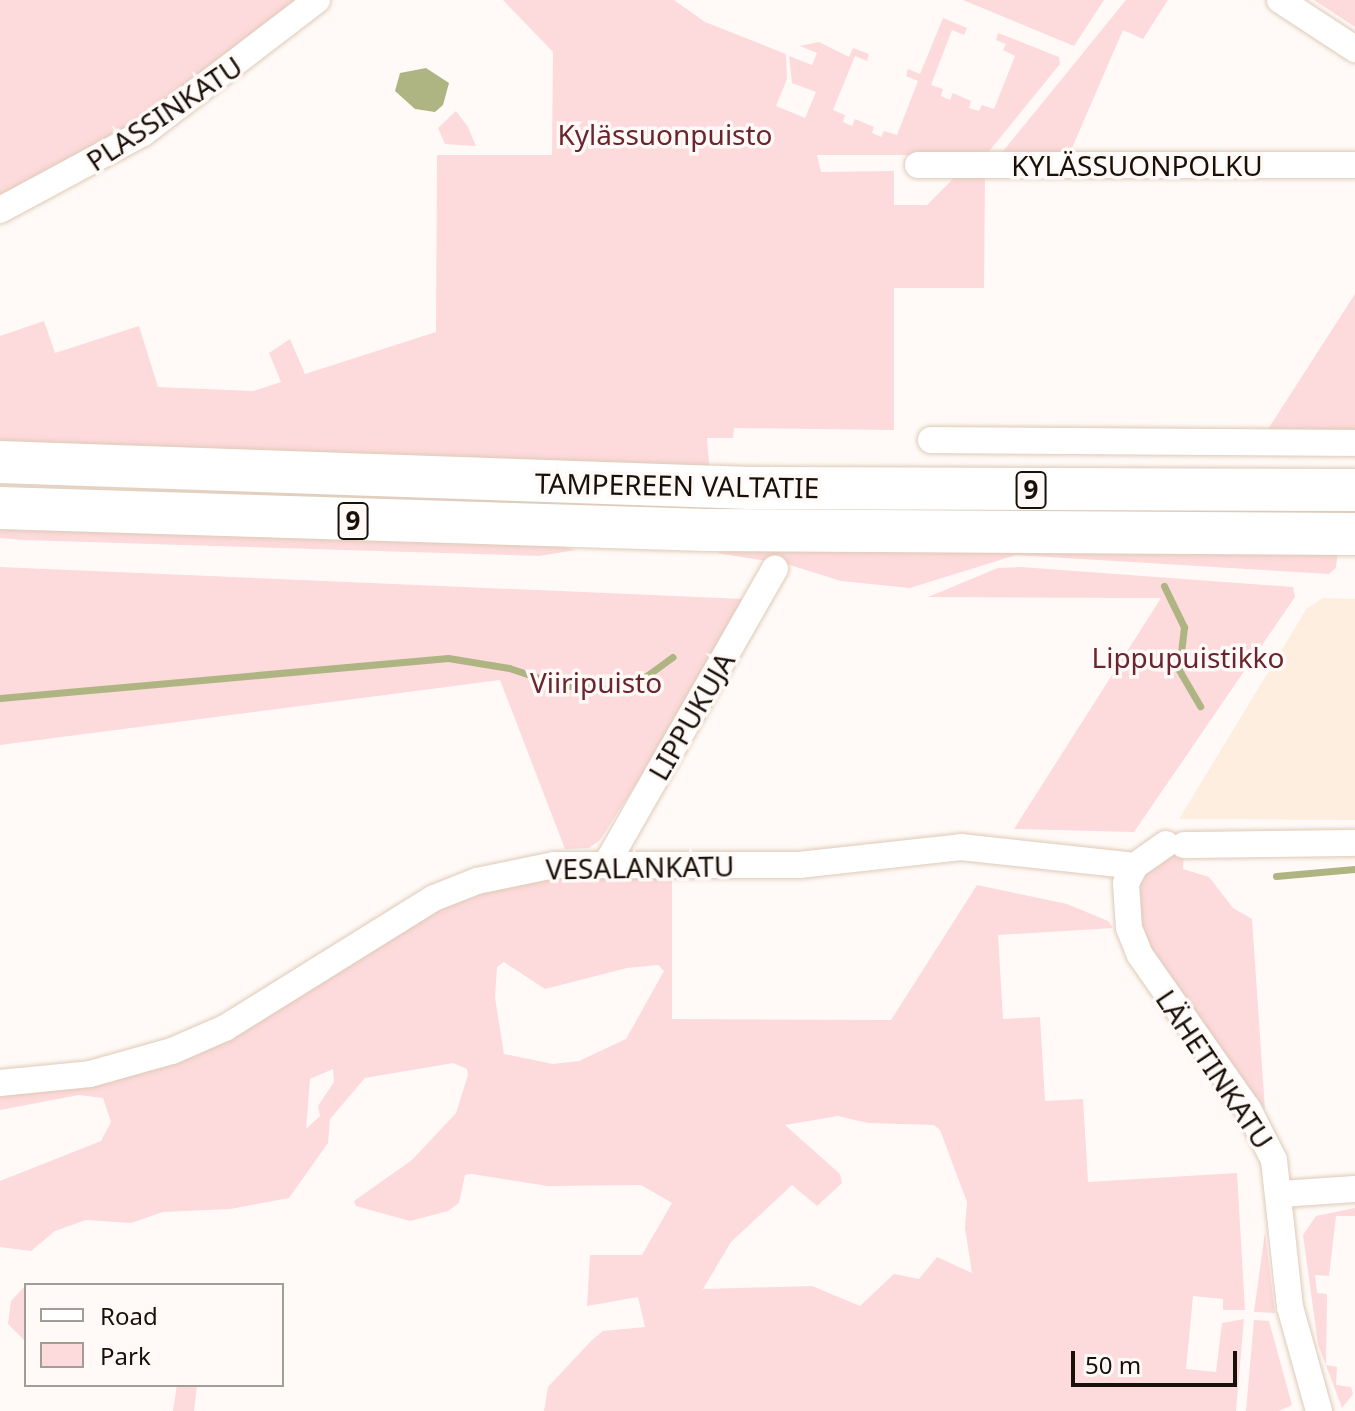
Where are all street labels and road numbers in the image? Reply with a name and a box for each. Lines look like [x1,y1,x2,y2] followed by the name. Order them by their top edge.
[80,49,248,177] street label: PLASSINKATU
[1011,148,1263,182] street label: KYLÄSSUONPOLKU
[535,466,819,504] street label: TAMPEREEN VALTATIE
[1015,468,1047,512] road number: 9
[337,499,369,543] road number: 9
[641,646,741,786] street label: LIPPUKUJA
[545,849,735,885] street label: VESALANKATU
[1149,983,1281,1155] street label: LÄHETINKATU

